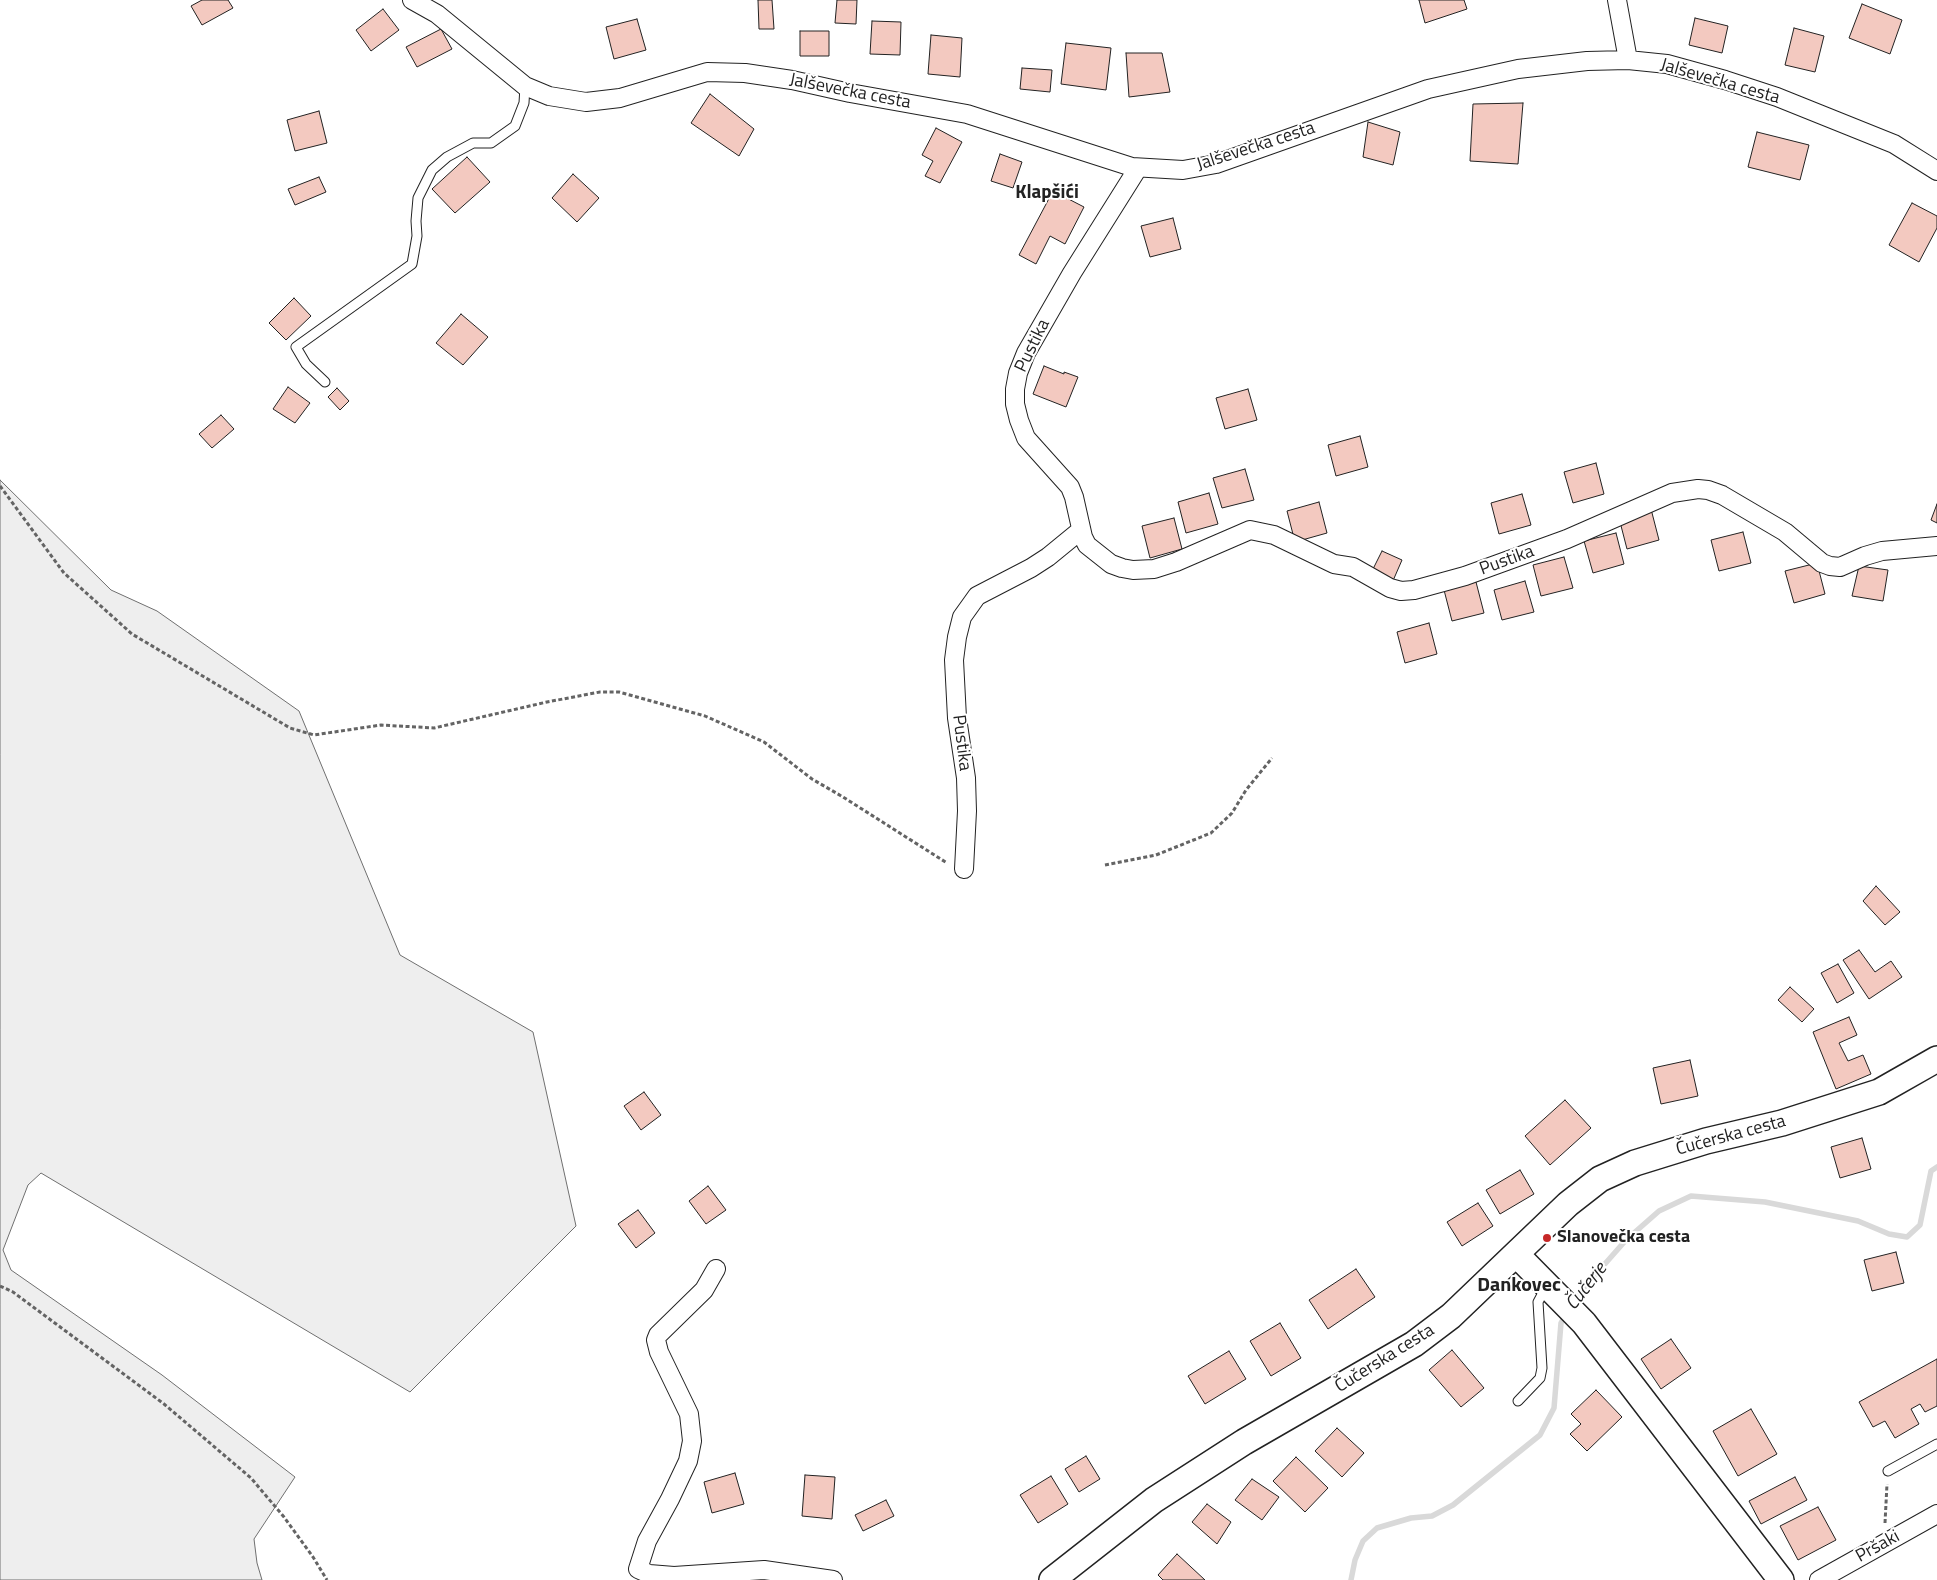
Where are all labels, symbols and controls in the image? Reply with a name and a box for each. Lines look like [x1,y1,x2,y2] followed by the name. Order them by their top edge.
[1658,55,1782,109] street label: Jalševečka cesta
[787,70,913,114] street label: Jalševečka cesta
[1194,118,1318,176] street label: Jalševečka cesta
[1015,182,1079,204] district label: Klapšići
[1011,316,1055,376] street label: Pustika
[1477,541,1537,581] street label: Pustika
[947,714,975,772] street label: Pustika
[1674,1111,1788,1161] street label: Čučerska cesta
[1557,1227,1690,1249] place label: Slanovečka cesta
[1541,1232,1553,1244] marker: Slanovečka cesta
[1561,1259,1613,1315] water label: Čučerje
[1477,1274,1561,1298] district label: Dankovec
[1332,1320,1438,1398] street label: Čučerska cesta
[1852,1526,1904,1568] street label: Pršaki

